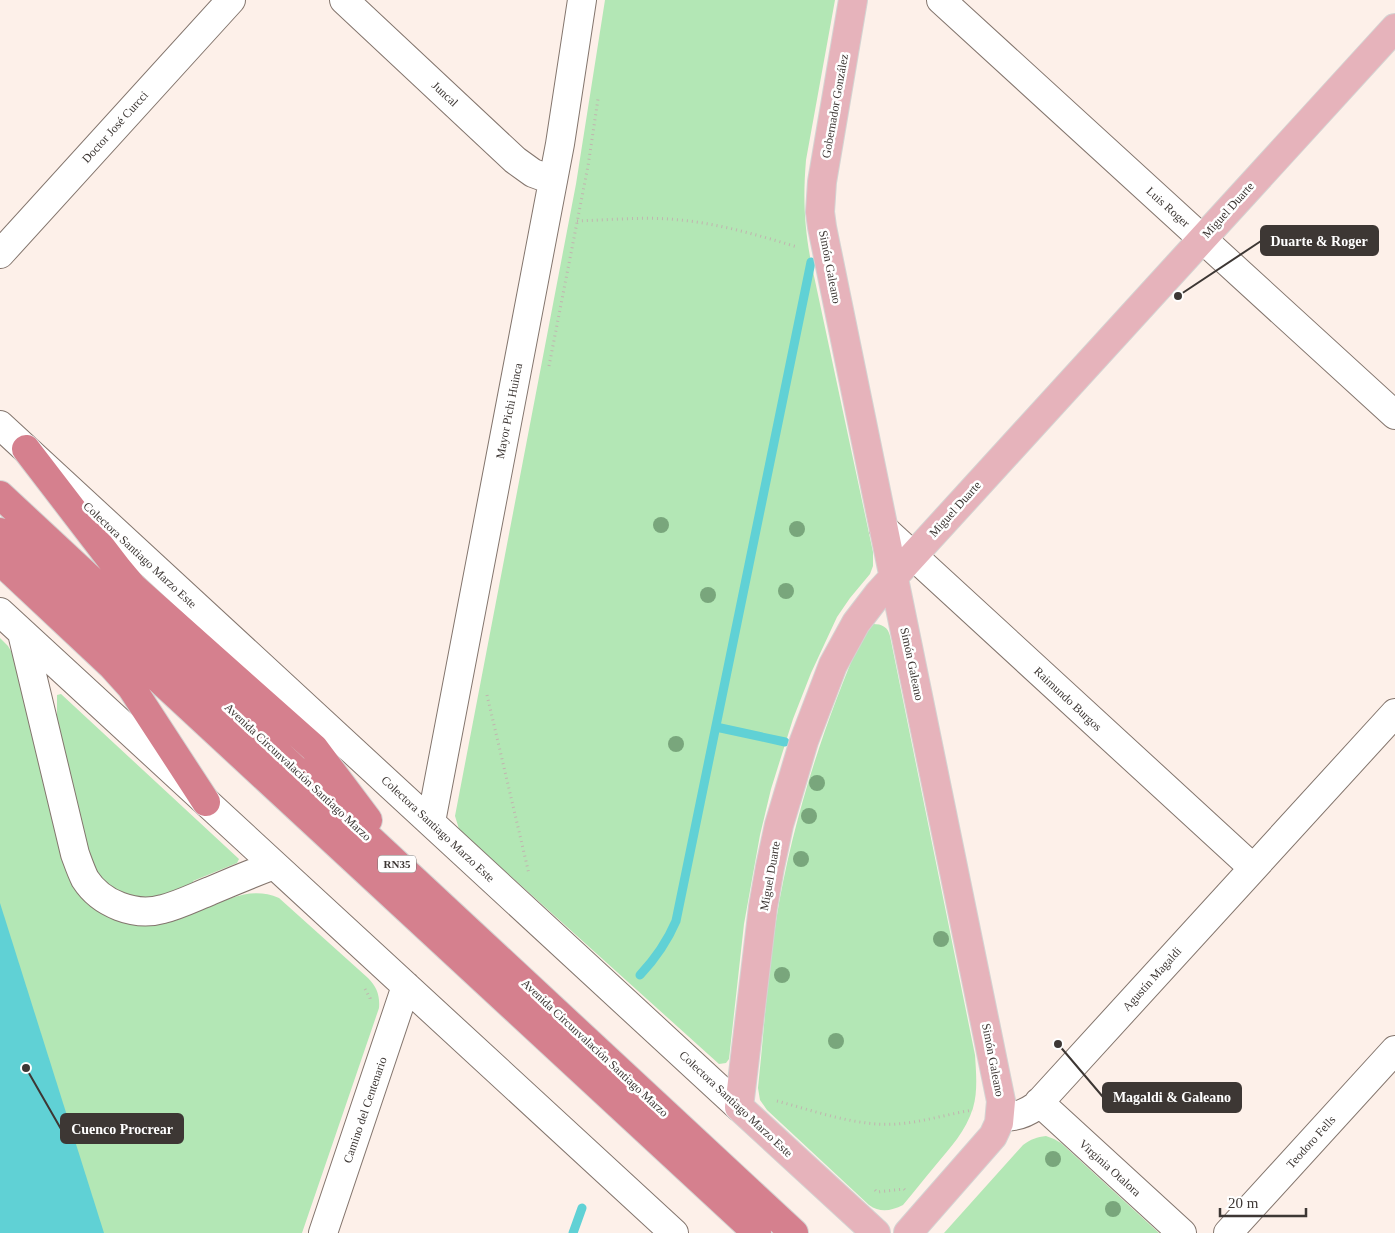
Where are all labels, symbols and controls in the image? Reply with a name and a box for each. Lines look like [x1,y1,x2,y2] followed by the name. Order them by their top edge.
[819,53,851,159] street label: Gobernador González
[429,78,461,110] street label: Juncal
[79,88,151,166] street label: Doctor José Curcci
[1199,179,1257,241] street label: Miguel Duarte
[1143,184,1193,230] street label: Luis Roger
[1261,226,1378,255] callout: Duarte & Roger
[816,229,844,305] street label: Simón Galeano
[1270,234,1368,249] text: Duarte & Roger
[493,361,525,460] street label: Mayor Pichi Huinca
[926,478,984,540] street label: Miguel Duarte
[81,499,199,611] street label: Colectora Santiago Marzo Este
[897,626,927,702] street label: Simón Galeano
[1031,664,1105,734] street label: Raimundo Burgos
[222,700,374,844] street label: Avenida Circunvalación Santiago Marzo
[379,773,497,885] street label: Colectora Santiago Marzo Este
[757,840,783,912] street label: Miguel Duarte
[378,856,416,872] road number: RN35
[1120,944,1185,1014] street label: Agustín Magaldi
[519,976,671,1120] street label: Avenida Circunvalación Santiago Marzo
[979,1022,1007,1098] street label: Simón Galeano
[677,1048,795,1160] street label: Colectora Santiago Marzo Este
[340,1055,390,1165] street label: Camino del Centenario
[1103,1083,1241,1112] callout: Magaldi & Galeano
[1113,1090,1231,1105] text: Magaldi & Galeano
[1284,1112,1339,1171] street label: Teodoro Fells
[61,1114,183,1143] callout: Cuenco Procrear
[71,1122,173,1137] text: Cuenco Procrear
[1076,1137,1144,1200] street label: Virginia Otalora
[1220,1186,1306,1218] scale bar
[1228,1195,1259,1211] text: 20 m

